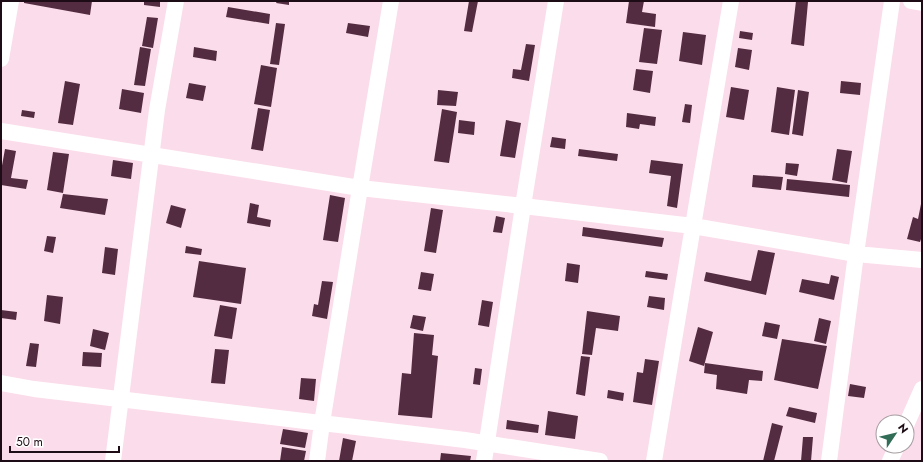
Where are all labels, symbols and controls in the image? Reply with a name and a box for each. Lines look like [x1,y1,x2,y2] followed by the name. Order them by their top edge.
[875,414,915,454] north arrow
[894,420,912,436] text: N
[10,428,119,454] scale bar
[16,433,43,451] text: 50 m

